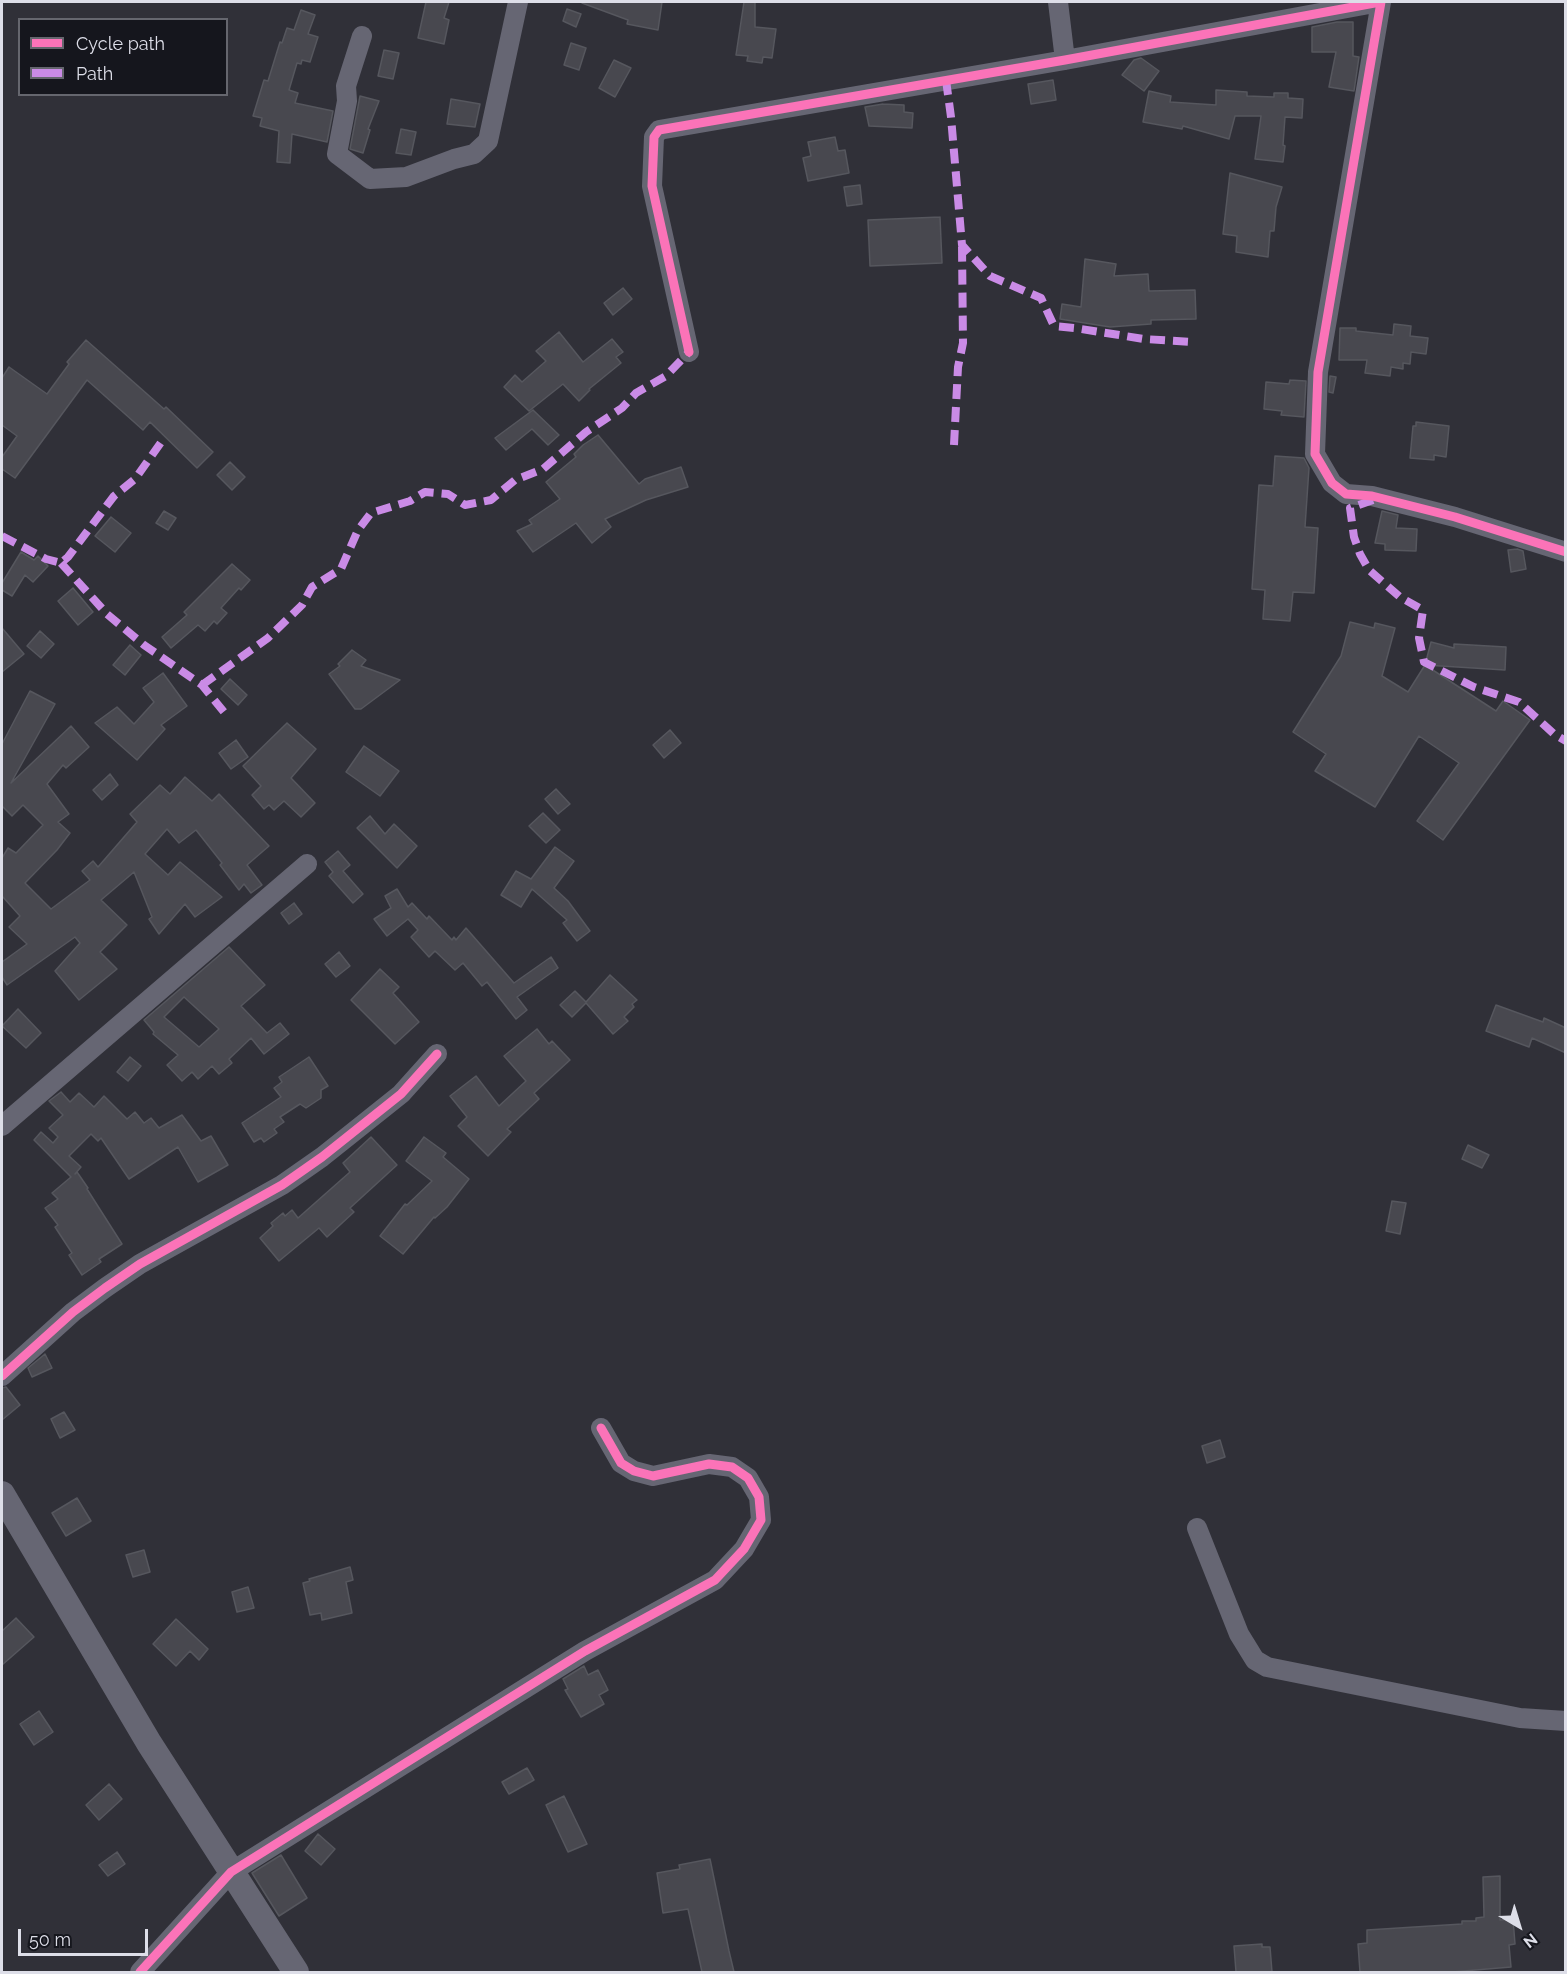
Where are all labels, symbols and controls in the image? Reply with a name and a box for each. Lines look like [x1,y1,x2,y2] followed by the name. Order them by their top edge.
[18,18,228,96] legend
[76,33,165,54] text: Cycle path
[76,63,113,84] text: Path
[1489,1896,1549,1956] north arrow
[21,1917,152,1955] scale bar
[29,1929,71,1950] text: 50 m
[1520,1929,1541,1952] text: N

